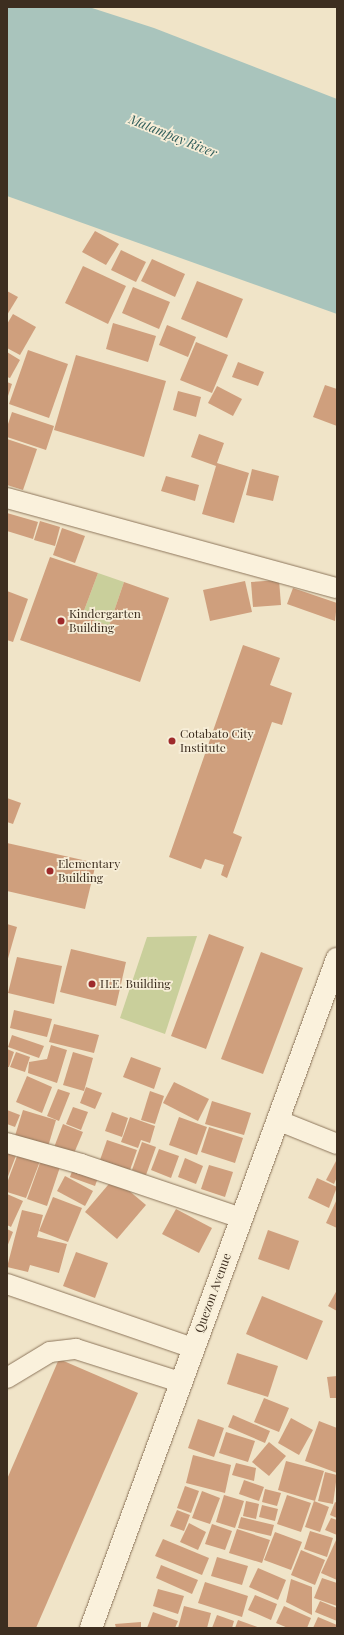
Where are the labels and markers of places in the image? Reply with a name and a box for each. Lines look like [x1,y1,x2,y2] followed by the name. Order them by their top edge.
[69,607,141,635] place label: Kindergarten Building
[56,616,66,626] marker: Kindergarten Building
[180,727,254,755] place label: Cotabato City Institute
[167,736,177,746] marker: Cotabato City Institute
[58,857,120,885] place label: Elementary Building
[45,866,55,876] marker: Elementary Building
[100,977,171,991] place label: H.E. Building
[87,979,97,989] marker: H.E. Building

